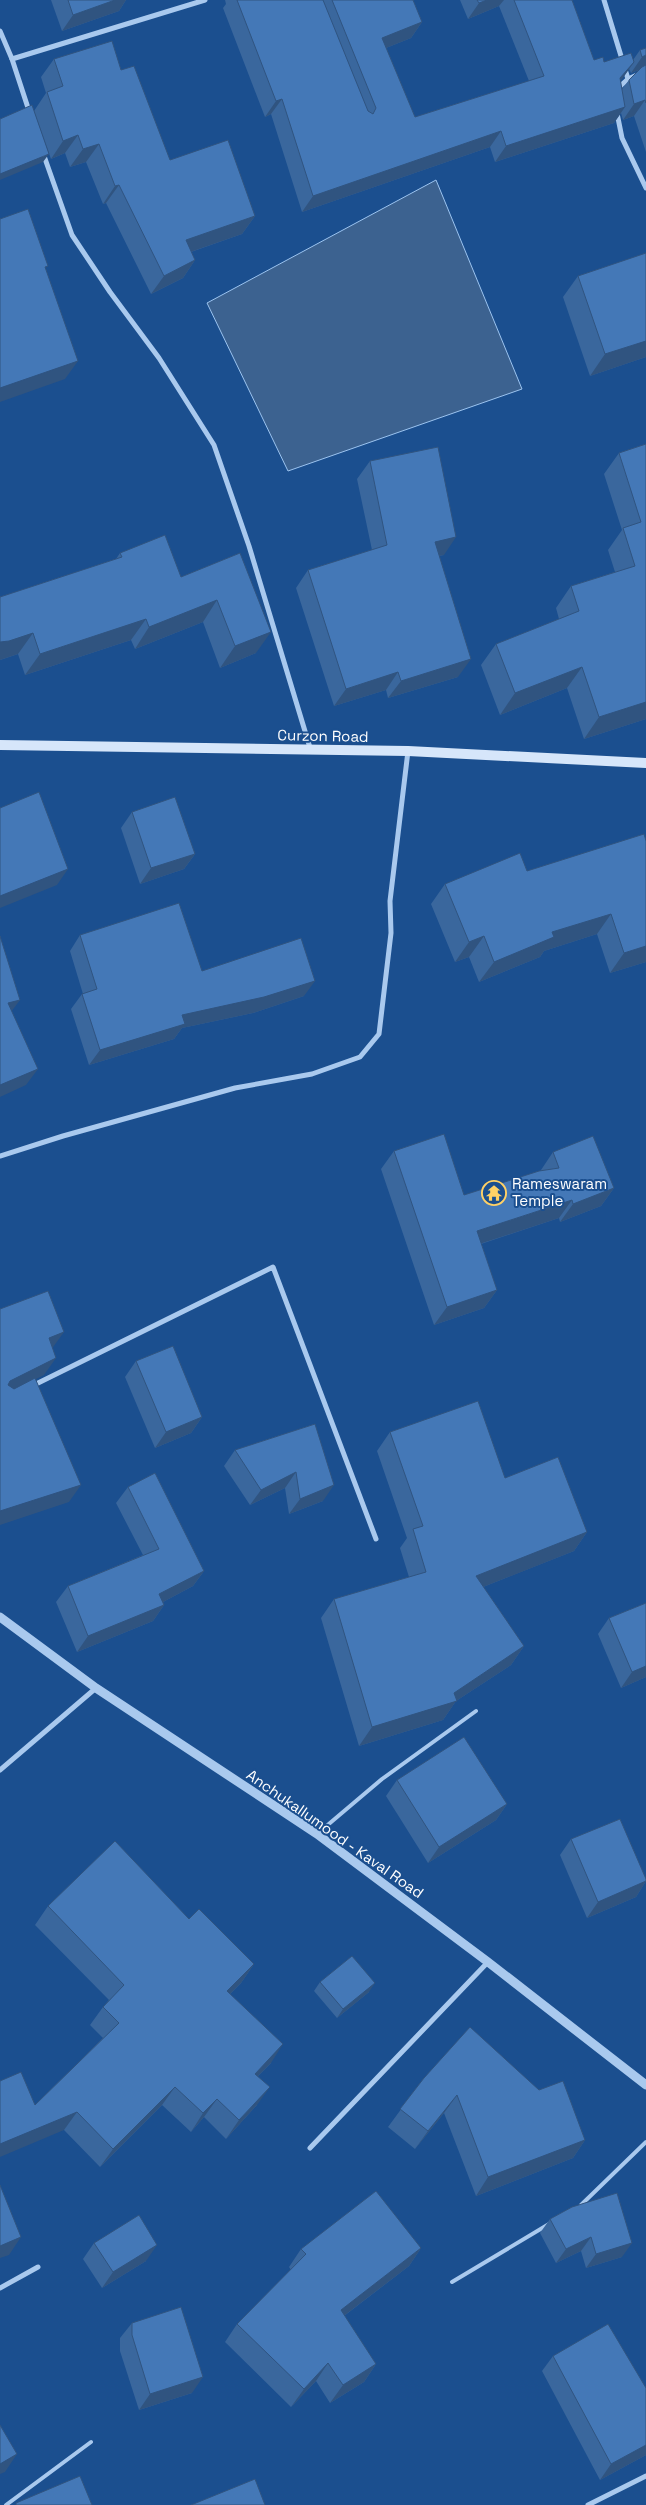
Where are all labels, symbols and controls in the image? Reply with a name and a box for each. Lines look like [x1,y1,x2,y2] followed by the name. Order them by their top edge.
[277,725,369,746] street label: Curzon Road
[512,1174,607,1210] place label: Rameswaram Temple
[481,1180,507,1206] temple icon: Rameswaram Temple
[243,1765,428,1902] street label: Anchukallumood - Kaval Road

